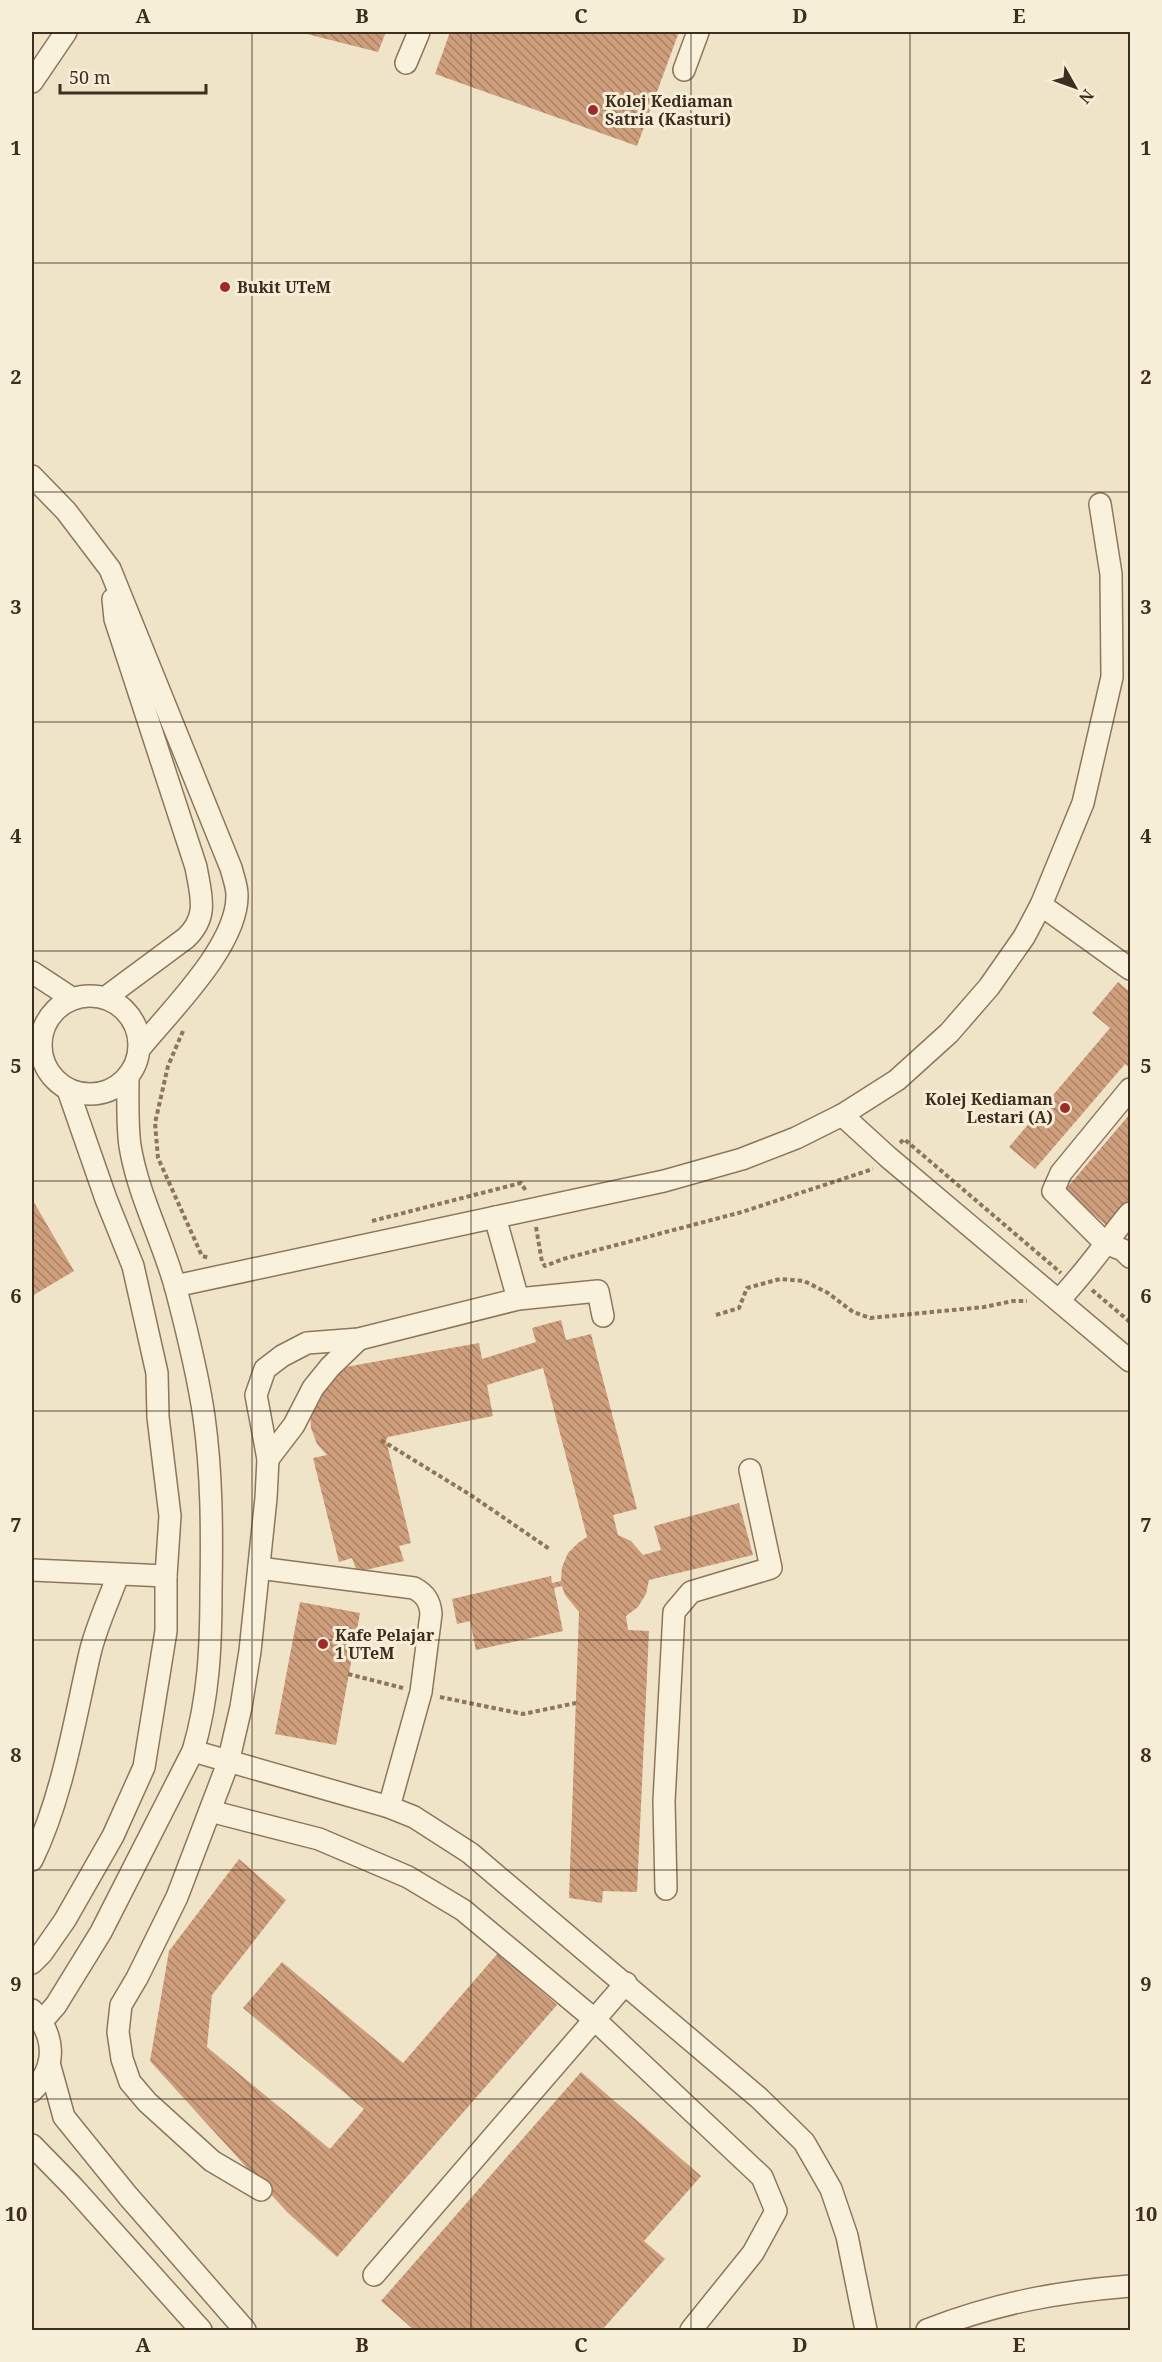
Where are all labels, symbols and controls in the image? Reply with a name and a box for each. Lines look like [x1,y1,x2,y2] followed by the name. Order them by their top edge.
[135,2,151,29] text: A
[355,2,369,29] text: B
[574,2,588,29] text: C
[792,2,808,29] text: D
[1012,2,1026,29] text: E
[60,57,206,95] scale bar
[1045,57,1105,117] north arrow
[69,65,111,89] text: 50 m
[1074,85,1099,109] text: N
[605,90,733,130] place label: Kolej Kediaman Satria (Kasturi)
[586,103,600,117] marker: Kolej Kediaman Satria (Kasturi)
[10,134,22,161] text: 1
[1140,134,1152,161] text: 1
[237,276,331,298] place label: Bukit UTeM
[218,280,232,294] marker: Bukit UTeM
[10,363,22,390] text: 2
[1140,363,1152,390] text: 2
[10,593,22,620] text: 3
[1140,593,1152,620] text: 3
[10,822,22,849] text: 4
[1140,822,1152,849] text: 4
[10,1052,22,1079] text: 5
[1140,1052,1152,1079] text: 5
[925,1088,1053,1128] place label: Kolej Kediaman Lestari (A)
[1058,1101,1072,1115] marker: Kolej Kediaman Lestari (A)
[10,1282,22,1309] text: 6
[1140,1282,1152,1309] text: 6
[10,1511,22,1538] text: 7
[1140,1511,1152,1538] text: 7
[335,1624,435,1664] place label: Kafe Pelajar 1 UTeM
[316,1637,330,1651] marker: Kafe Pelajar 1 UTeM
[10,1741,22,1768] text: 8
[1140,1741,1152,1768] text: 8
[10,1970,22,1997] text: 9
[1140,1970,1152,1997] text: 9
[5,2200,27,2227] text: 10
[1135,2200,1157,2227] text: 10
[135,2331,151,2358] text: A
[355,2331,369,2358] text: B
[574,2331,588,2358] text: C
[792,2331,808,2358] text: D
[1012,2331,1026,2358] text: E

